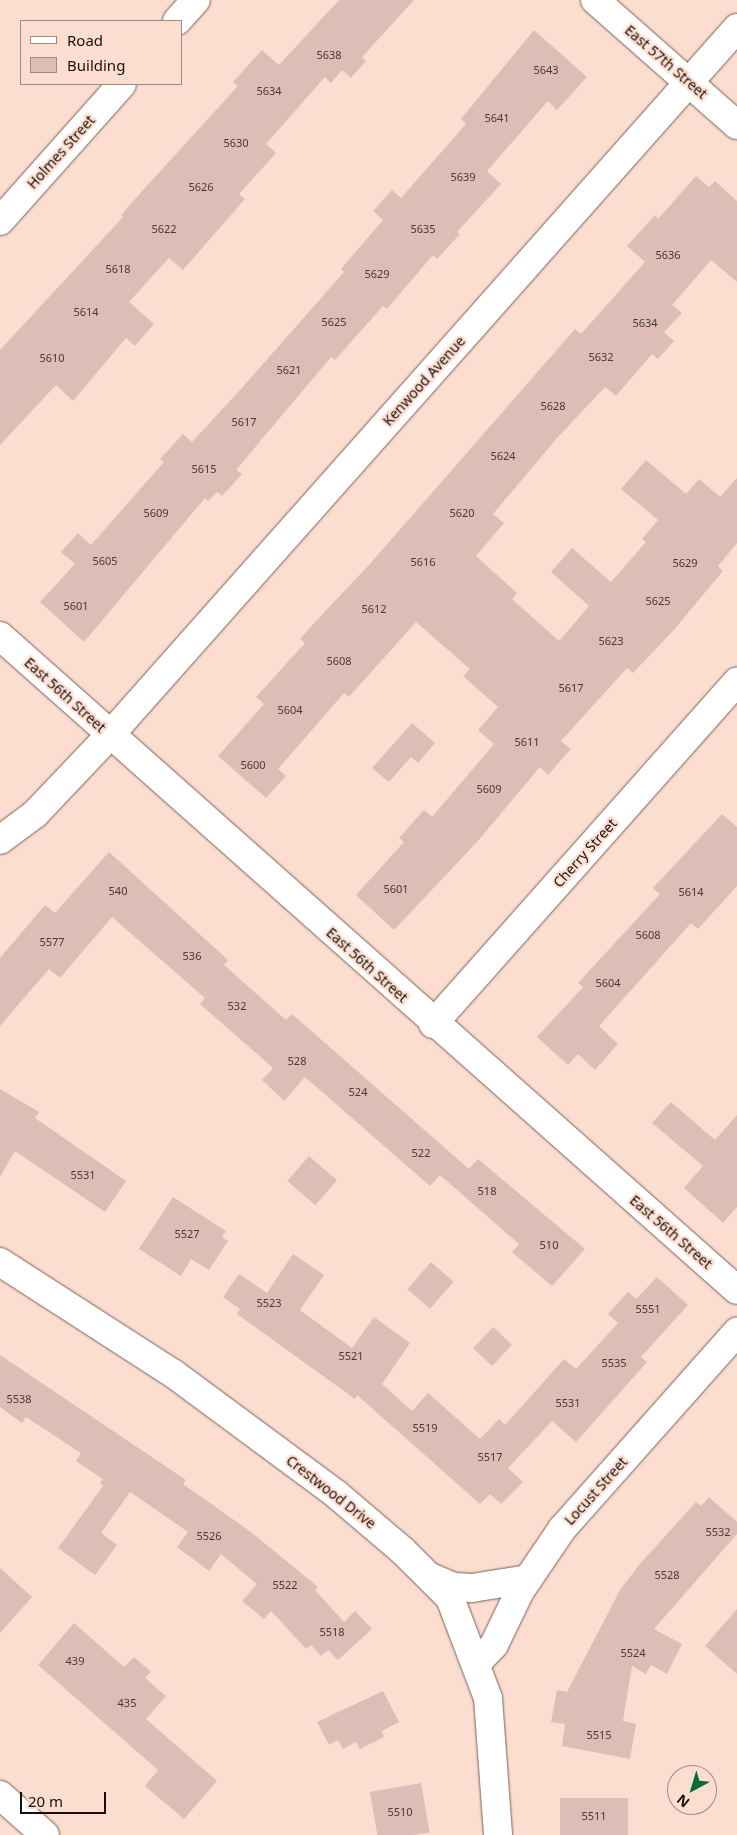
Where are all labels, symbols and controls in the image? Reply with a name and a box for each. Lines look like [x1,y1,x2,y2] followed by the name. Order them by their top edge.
[20,20,182,85] legend
[621,22,711,102] street label: East 57th Street
[67,30,103,50] text: Road
[316,48,342,62] house number: 5638
[67,55,125,75] text: Building
[533,63,559,77] house number: 5643
[256,84,282,98] house number: 5634
[484,111,510,125] house number: 5641
[24,112,98,192] street label: Holmes Street
[223,136,249,150] house number: 5630
[450,170,476,184] house number: 5639
[188,180,214,194] house number: 5626
[151,222,177,236] house number: 5622
[410,222,436,236] house number: 5635
[655,248,681,262] house number: 5636
[105,262,131,276] house number: 5618
[364,267,390,281] house number: 5629
[73,305,99,319] house number: 5614
[321,315,347,329] house number: 5625
[632,316,658,330] house number: 5634
[379,333,469,429] street label: Kenwood Avenue
[588,350,614,364] house number: 5632
[39,351,65,365] house number: 5610
[276,363,302,377] house number: 5621
[540,399,566,413] house number: 5628
[231,415,257,429] house number: 5617
[490,449,516,463] house number: 5624
[191,462,217,476] house number: 5615
[143,506,169,520] house number: 5609
[449,506,475,520] house number: 5620
[92,554,118,568] house number: 5605
[410,555,436,569] house number: 5616
[672,556,698,570] house number: 5629
[645,594,671,608] house number: 5625
[63,599,89,613] house number: 5601
[361,602,387,616] house number: 5612
[598,634,624,648] house number: 5623
[21,654,109,736] street label: East 56th Street
[326,654,352,668] house number: 5608
[558,681,584,695] house number: 5617
[277,703,303,717] house number: 5604
[514,735,540,749] house number: 5611
[240,758,266,772] house number: 5600
[476,782,502,796] house number: 5609
[550,815,620,891] street label: Cherry Street
[383,882,409,896] house number: 5601
[109,884,127,898] house number: 540
[678,885,704,899] house number: 5614
[323,924,411,1006] street label: East 56th Street
[635,928,661,942] house number: 5608
[39,935,65,949] house number: 5577
[183,949,201,963] house number: 536
[595,976,621,990] house number: 5604
[228,999,246,1013] house number: 532
[288,1054,306,1068] house number: 528
[349,1085,367,1099] house number: 524
[412,1146,430,1160] house number: 522
[70,1168,96,1182] house number: 5531
[478,1184,496,1198] house number: 518
[626,1192,716,1272] street label: East 56th Street
[174,1227,200,1241] house number: 5527
[540,1238,558,1252] house number: 510
[256,1296,282,1310] house number: 5523
[635,1302,661,1316] house number: 5551
[338,1349,364,1363] house number: 5521
[601,1356,627,1370] house number: 5535
[6,1392,32,1406] house number: 5538
[555,1396,581,1410] house number: 5531
[412,1421,438,1435] house number: 5519
[477,1450,503,1464] house number: 5517
[283,1452,379,1532] street label: Crestwood Drive
[561,1454,631,1528] street label: Locust Street
[705,1525,731,1539] house number: 5532
[196,1529,222,1543] house number: 5526
[654,1568,680,1582] house number: 5528
[272,1578,298,1592] house number: 5522
[319,1625,345,1639] house number: 5518
[620,1646,646,1660] house number: 5524
[66,1654,84,1668] house number: 439
[118,1696,136,1710] house number: 435
[586,1728,612,1742] house number: 5515
[667,1765,717,1815] north arrow
[22,1782,109,1814] scale bar
[672,1790,693,1812] text: N
[28,1791,63,1811] text: 20 m
[387,1805,413,1819] house number: 5510
[581,1809,607,1823] house number: 5511

